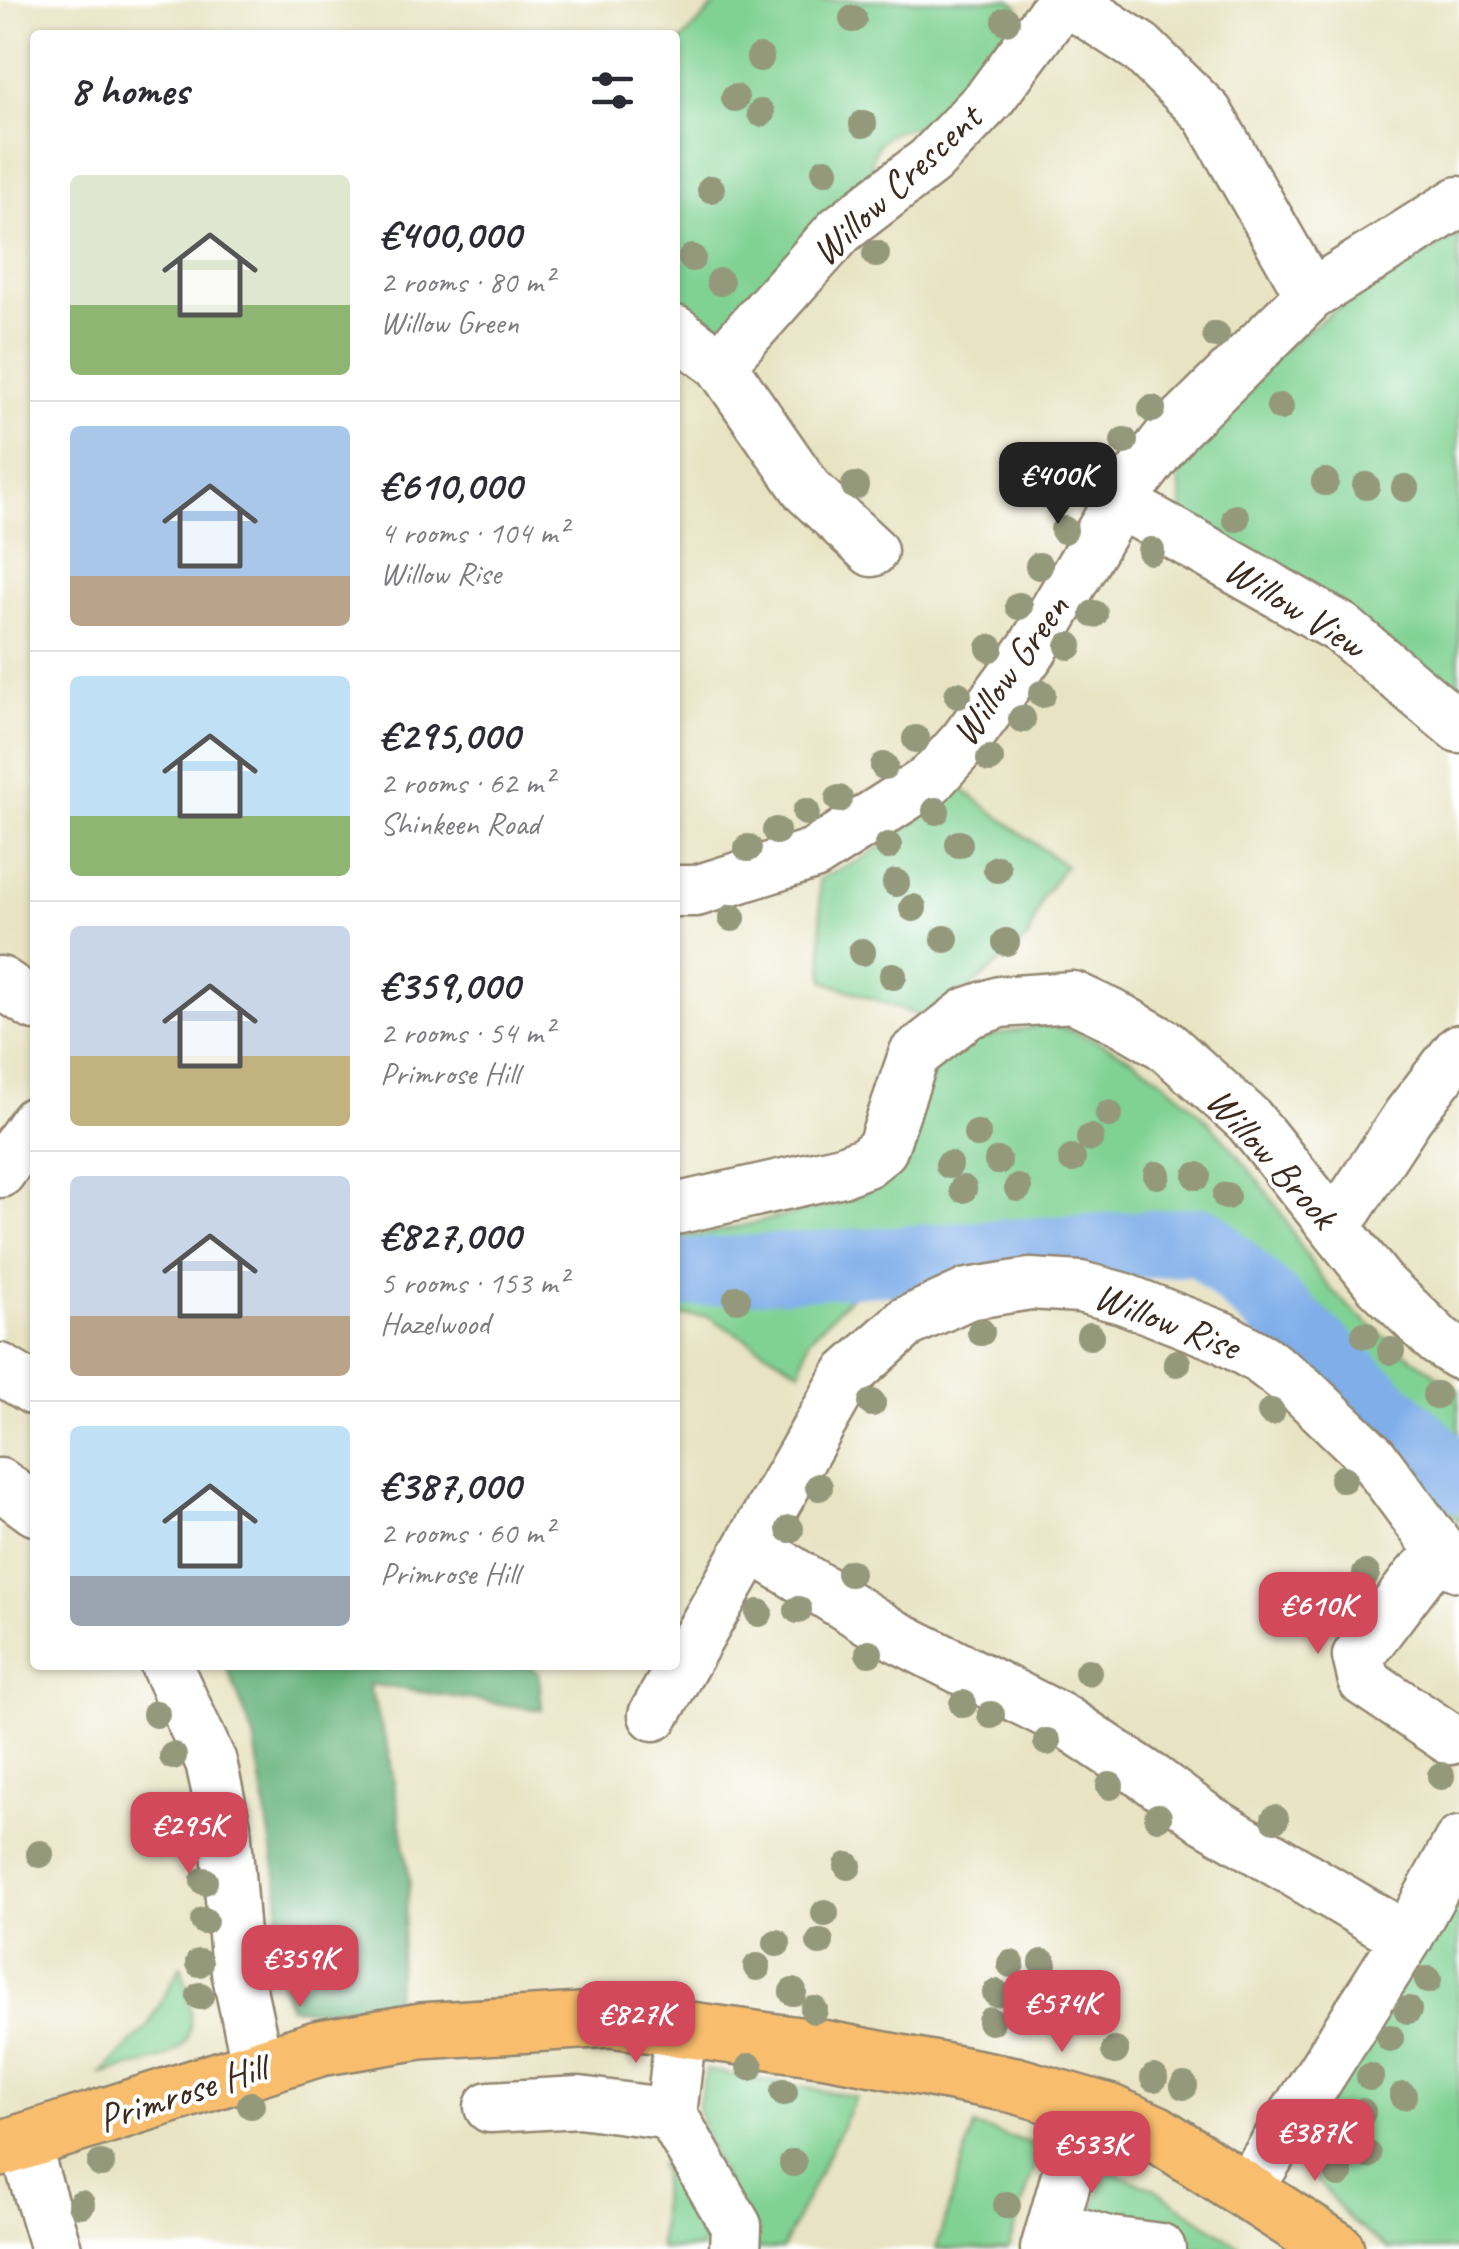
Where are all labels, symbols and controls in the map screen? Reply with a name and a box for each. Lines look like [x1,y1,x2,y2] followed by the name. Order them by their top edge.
[585,63,640,118] icon: filters
[70,64,189,117] text: 8 homes
[800,91,994,276] street label: Willow Crescent
[380,208,521,261] text: €400,000
[150,215,270,335] icon: home
[380,261,553,302] text: 2 rooms · 80 m²
[380,302,519,343] text: Willow Green
[988,442,1128,527] pin: €400K
[1021,454,1095,495] text: €400K
[380,459,522,512] text: €610,000
[150,466,270,586] icon: home
[380,512,567,553] text: 4 rooms · 104 m²
[1215,544,1377,671] street label: Willow View
[380,553,501,594] text: Willow Rise
[940,584,1081,755] street label: Willow Green
[380,709,519,762] text: €295,000
[150,716,270,836] icon: home
[380,762,553,803] text: 2 rooms · 62 m²
[380,803,540,844] text: Shinkeen Road
[380,959,519,1012] text: €359,000
[150,966,270,1086] icon: home
[380,1012,553,1053] text: 2 rooms · 54 m²
[380,1053,519,1094] text: Primrose Hill
[1195,1077,1350,1241] street label: Willow Brook
[380,1209,520,1262] text: €827,000
[150,1216,270,1336] icon: home
[380,1262,567,1303] text: 5 rooms · 153 m²
[1088,1271,1249,1372] street label: Willow Rise
[380,1303,490,1344] text: Hazelwood
[380,1459,520,1512] text: €387,000
[150,1466,270,1586] icon: home
[380,1512,553,1553] text: 2 rooms · 60 m²
[380,1553,519,1594] text: Primrose Hill
[1248,1572,1388,1657] pin: €610K
[1281,1584,1355,1625] text: €610K
[119,1792,259,1877] pin: €295K
[153,1804,225,1845] text: €295K
[230,1925,370,2010] pin: €359K
[264,1937,336,1978] text: €359K
[992,1970,1132,2055] pin: €574K
[566,1981,706,2066] pin: €827K
[1025,1982,1099,2023] text: €574K
[599,1993,673,2034] text: €827K
[92,2040,278,2144] street label: Primrose Hill
[1245,2099,1385,2184] pin: €387K
[1022,2111,1162,2196] pin: €533K
[1278,2111,1352,2152] text: €387K
[1055,2123,1129,2164] text: €533K

